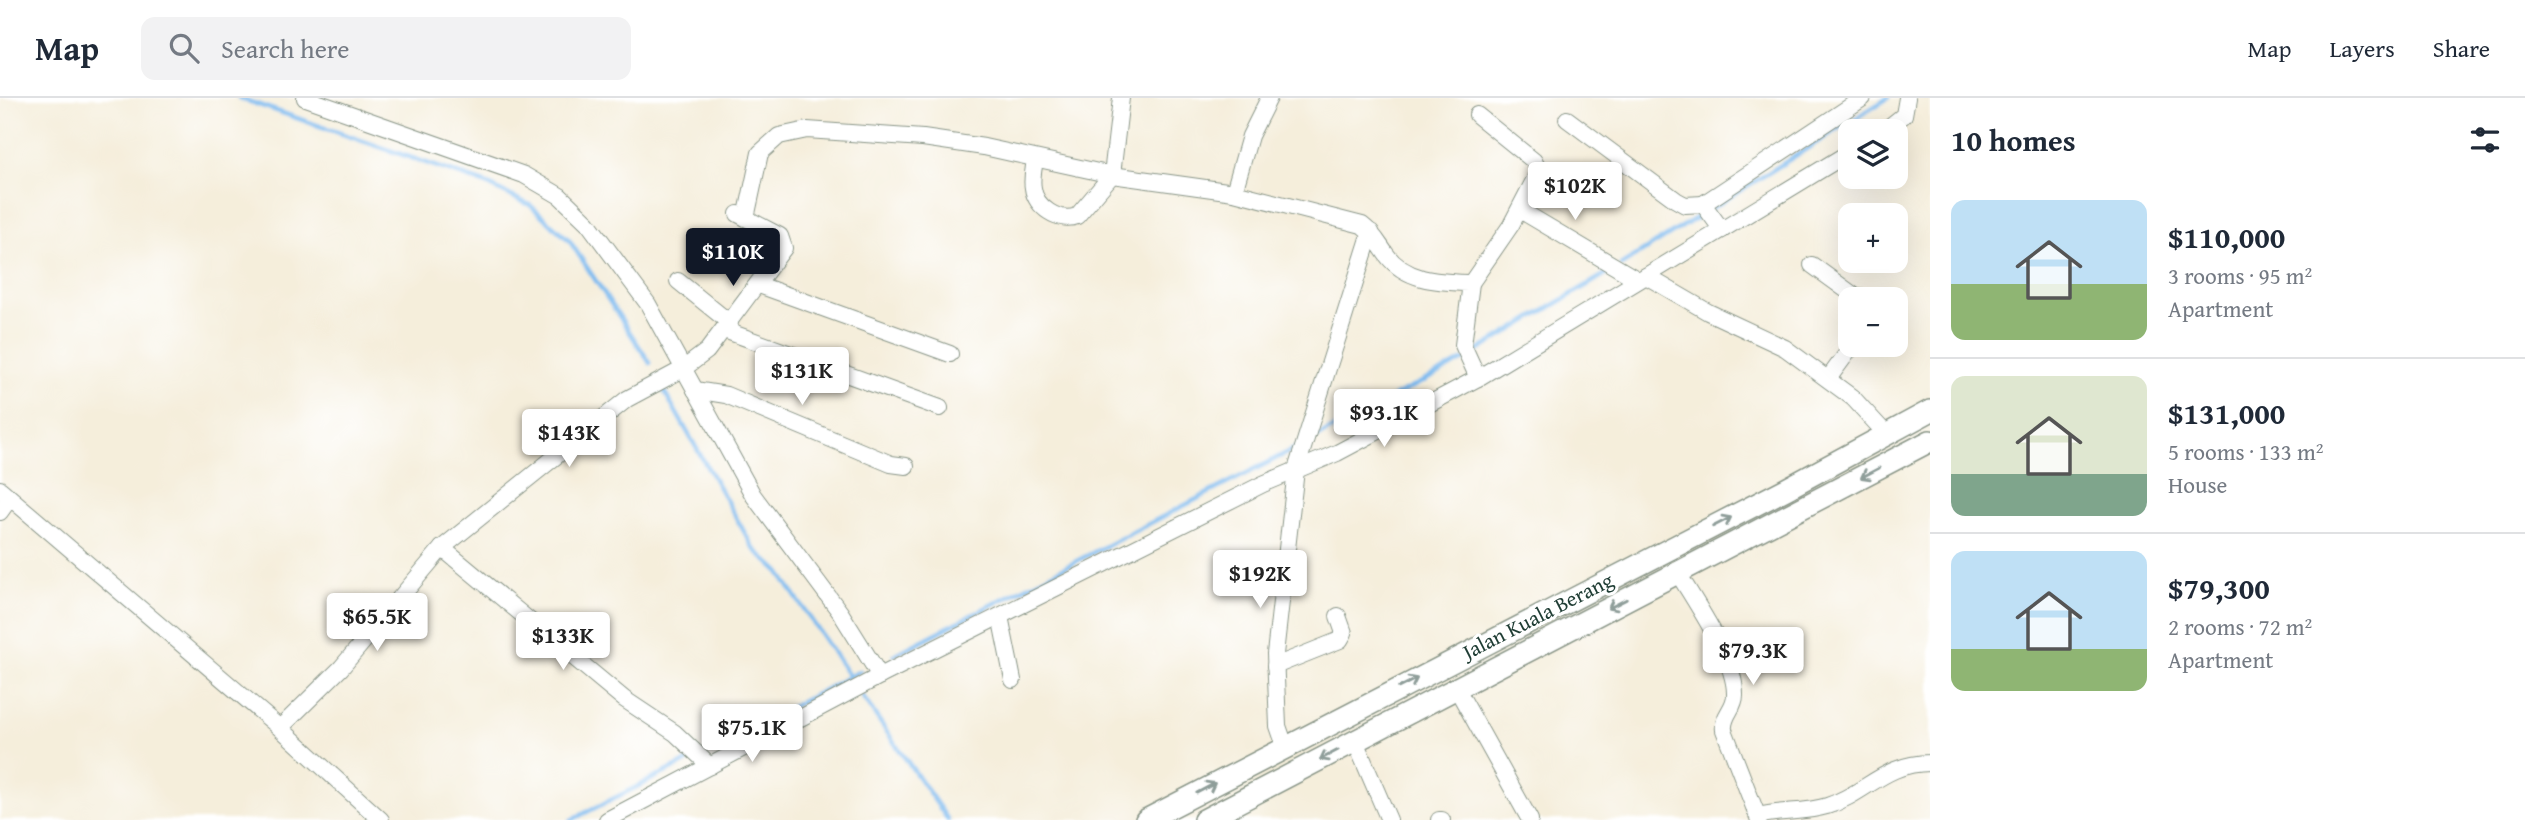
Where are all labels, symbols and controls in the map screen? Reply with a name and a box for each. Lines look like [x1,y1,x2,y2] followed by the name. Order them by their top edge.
[141,17,631,80] search box
[35,24,99,72] text: Map
[165,29,203,67] icon: search
[221,29,349,68] text: Search here
[2248,31,2291,66] text: Map
[2329,31,2395,66] text: Layers
[2433,31,2490,66] text: Share
[1951,118,2076,162] text: 10 homes
[1838,119,1908,357] map controls
[1838,119,1908,189] button: layers
[2466,121,2504,159] icon: filters
[1526,162,1624,222] pin: $102K
[1544,168,1606,201] text: $102K
[1838,203,1908,273] button: +
[2168,215,2285,259] text: $110,000
[684,228,782,288] pin: $110K
[2007,228,2091,312] icon: home
[702,234,764,267] text: $110K
[2168,259,2312,292] text: 3 rooms · 95 m²
[1838,287,1908,357] button: −
[2168,292,2273,325] text: Apartment
[753,348,851,407] pin: $131K
[771,353,833,386] text: $131K
[1327,390,1441,449] pin: $93.1K
[2168,391,2285,435] text: $131,000
[1350,395,1418,428] text: $93.1K
[2007,404,2091,488] icon: home
[520,410,618,469] pin: $143K
[538,415,600,448] text: $143K
[2168,435,2323,468] text: 5 rooms · 133 m²
[1860,466,1880,480] one-way arrow
[2168,468,2227,501] text: House
[1711,514,1731,528] one-way arrow
[1211,550,1309,610] pin: $192K
[1229,556,1291,589] text: $192K
[1454,564,1619,668] street label: Jalan Kuala Berang
[2168,566,2270,610] text: $79,300
[2007,579,2091,663] icon: home
[320,594,434,653] pin: $65.5K
[1608,598,1628,612] one-way arrow
[343,599,411,632] text: $65.5K
[2168,610,2312,643] text: 2 rooms · 72 m²
[514,612,612,672] pin: $133K
[532,618,594,651] text: $133K
[1696,628,1810,687] pin: $79.3K
[1719,633,1787,666] text: $79.3K
[2168,643,2273,676] text: Apartment
[1397,675,1418,689] one-way arrow
[695,704,809,764] pin: $75.1K
[718,710,786,743] text: $75.1K
[1319,748,1340,762] one-way arrow
[1195,781,1216,794] one-way arrow

